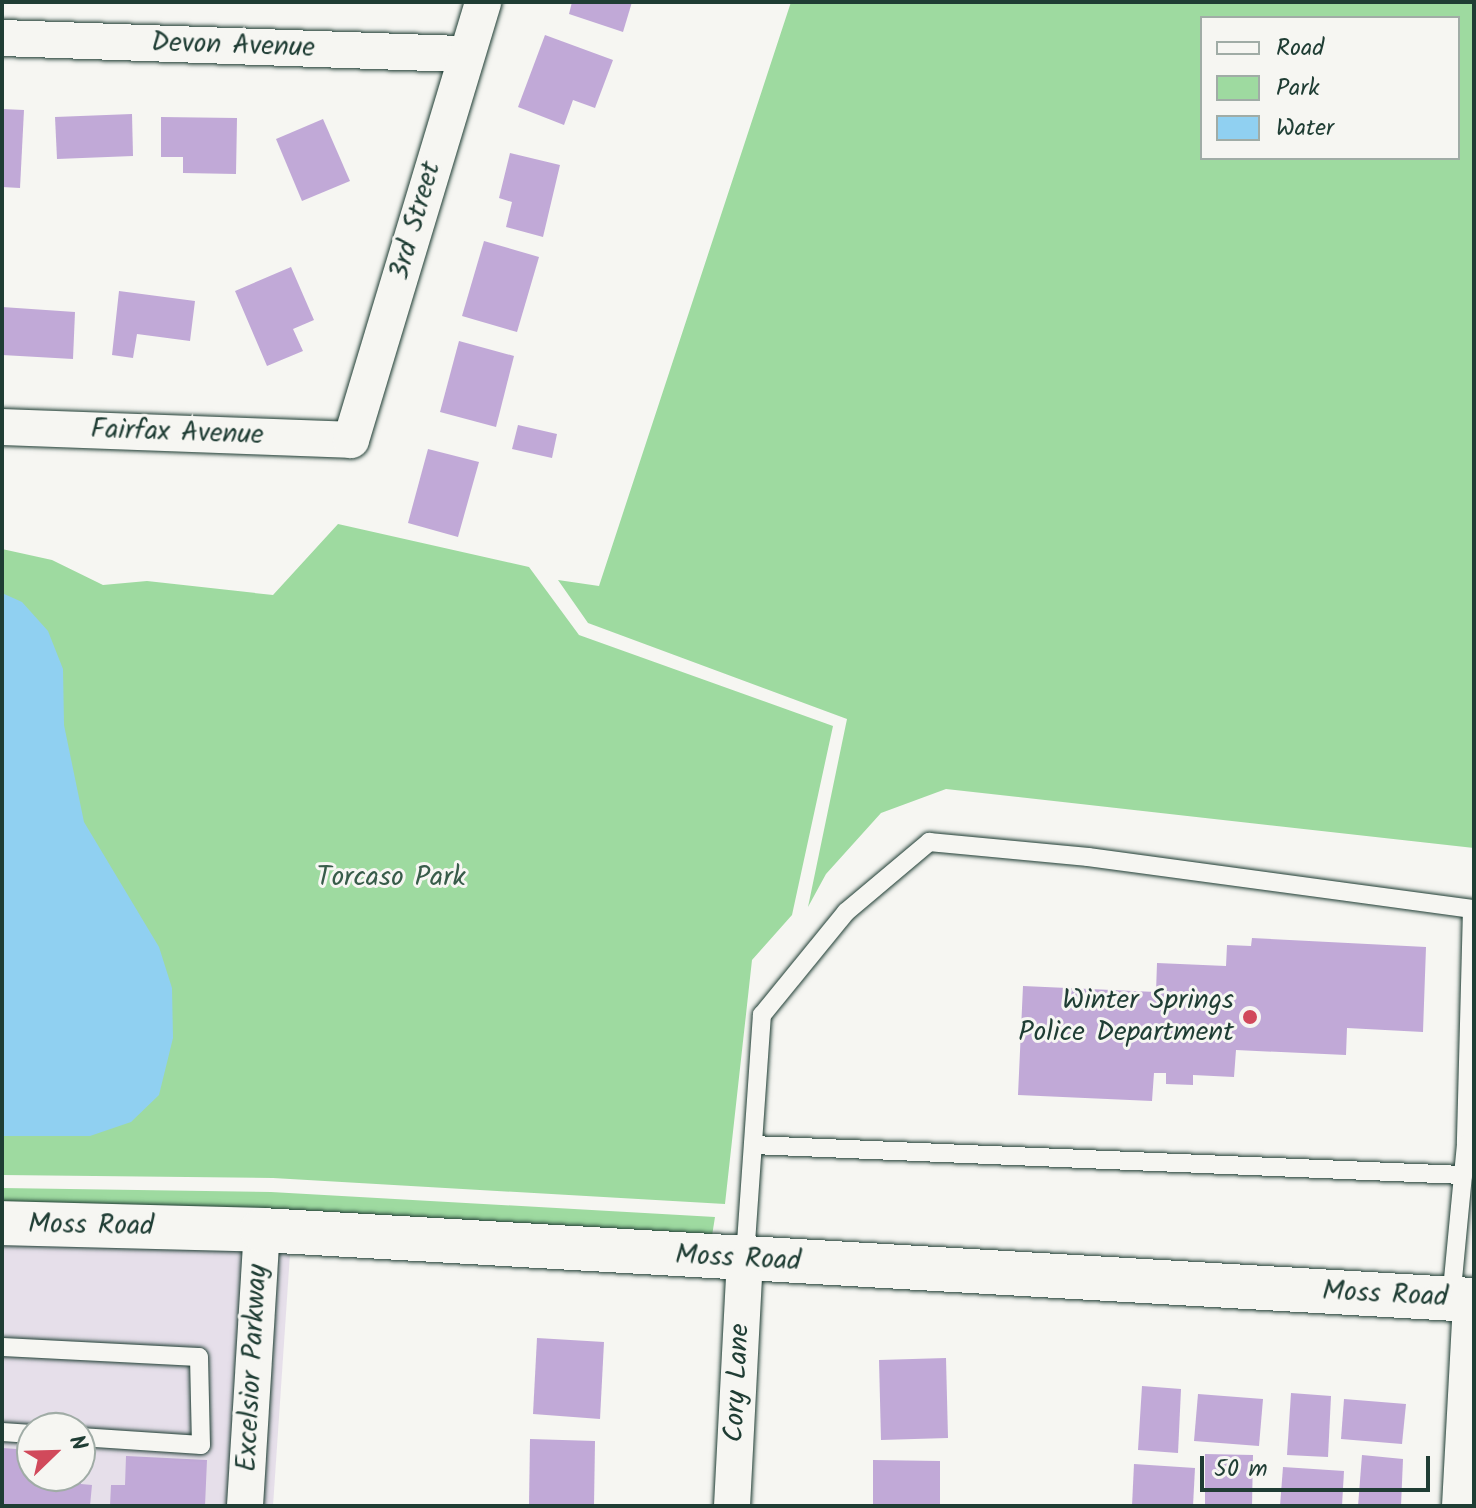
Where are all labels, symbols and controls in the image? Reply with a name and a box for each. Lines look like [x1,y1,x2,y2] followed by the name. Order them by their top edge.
[1200,16,1460,160] legend
[151,26,315,66] street label: Devon Avenue
[1276,29,1324,68] text: Road
[1276,69,1320,108] text: Park
[1276,109,1334,148] text: Water
[383,158,449,284] street label: 3rd Street
[90,413,264,453] street label: Fairfax Avenue
[316,861,466,895] park label: Torcaso Park
[1018,984,1234,1050] place label: Winter Springs Police Department
[1241,1008,1259,1026] marker: Winter Springs Police Department
[28,1208,154,1244] street label: Moss Road
[674,1239,802,1279] street label: Moss Road
[231,1263,275,1473] street label: Excelsior Parkway
[1321,1275,1449,1315] street label: Moss Road
[718,1323,758,1443] street label: Cory Lane
[16,1412,96,1492] north arrow
[58,1430,96,1456] text: N
[1204,1440,1434,1490] scale bar
[1214,1450,1268,1489] text: 50 m

